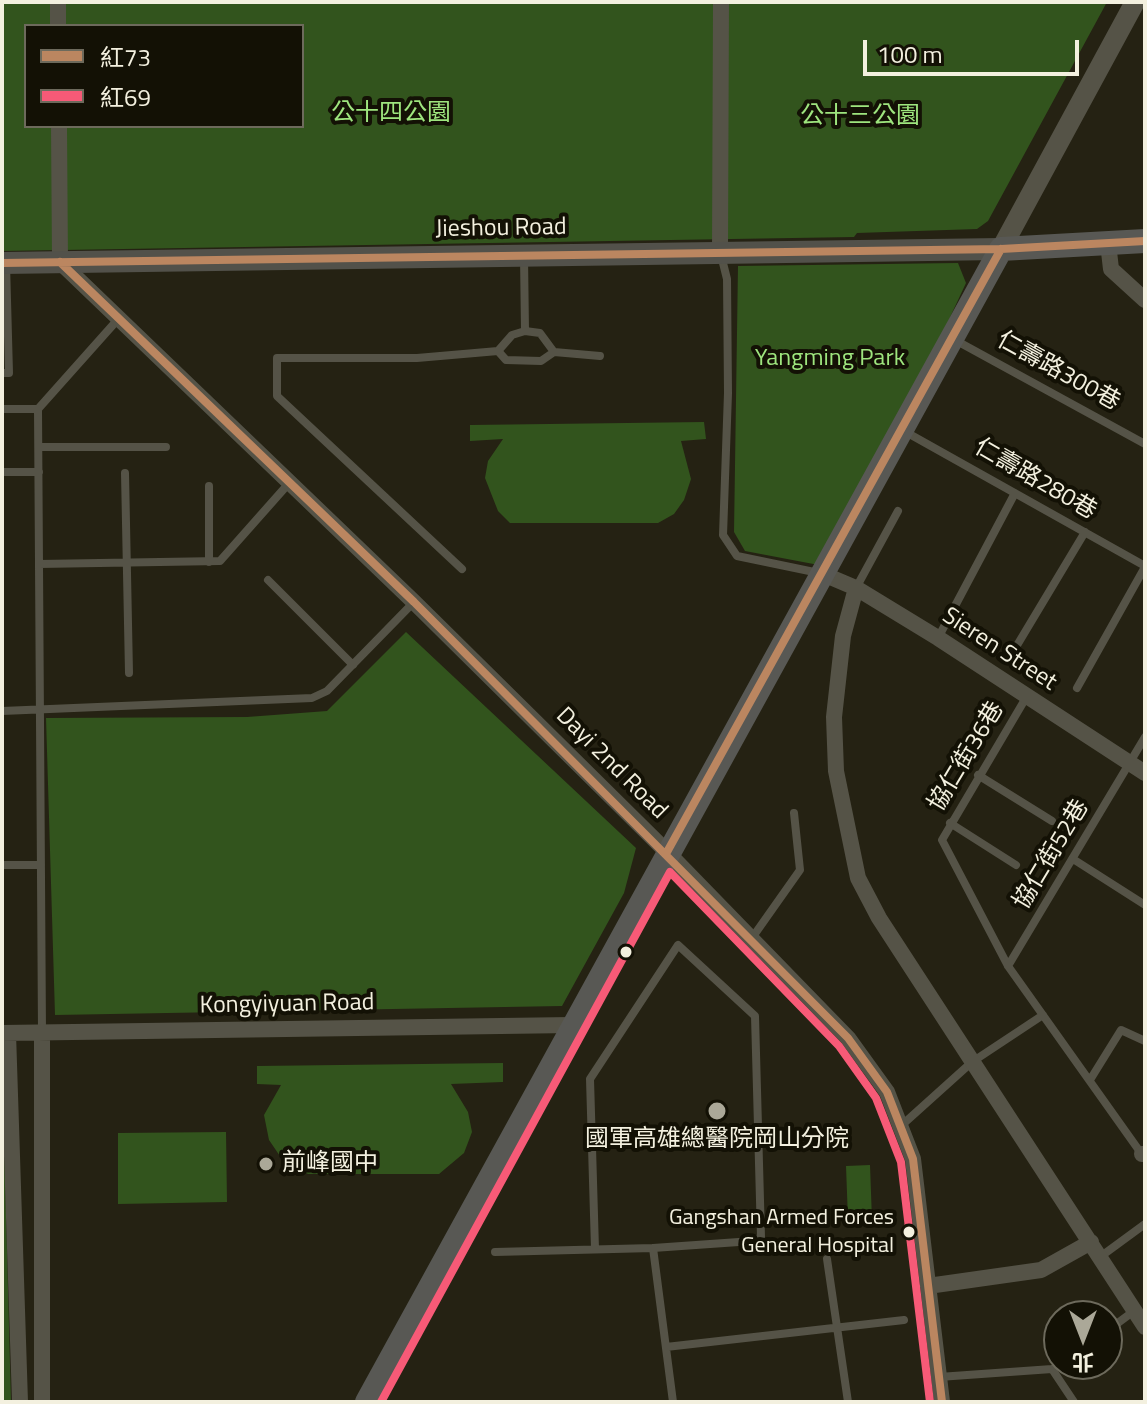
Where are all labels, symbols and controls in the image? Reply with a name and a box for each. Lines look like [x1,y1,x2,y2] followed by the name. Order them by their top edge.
[24,24,304,128] legend
[867,24,1083,74] scale bar
[877,36,943,72] text: 100 m
[100,39,151,75] text: 紅73
[100,79,151,115] text: 紅69
[331,100,451,128] park label: 公十四公園
[800,103,920,131] park label: 公十三公園
[435,213,567,245] street label: Jieshou Road
[991,326,1125,418] street label: 仁壽路300巷
[755,345,905,373] park label: Yangming Park
[969,433,1101,527] street label: 仁壽路280巷
[936,602,1062,698] street label: Sieren Street
[923,697,1011,817] street label: 協仁街36巷
[549,702,673,826] street label: Dayi 2nd Road
[1008,795,1096,915] street label: 協仁街52巷
[618,944,634,960] unlabelled marker
[199,989,375,1021] street label: Kongyiyuan Road
[706,1100,728,1122] marker: 國軍高雄總醫院岡山分院
[585,1126,849,1154] place label: 國軍高雄總醫院岡山分院
[282,1150,378,1178] place label: 前峰國中
[257,1155,275,1173] marker: 前峰國中
[669,1206,894,1258] place label: Gangshan Armed Forces General Hospital
[901,1224,917,1240] marker: Gangshan Armed Forces General Hospital
[1043,1300,1123,1380] north arrow
[1072,1345,1094,1379] text: 北

